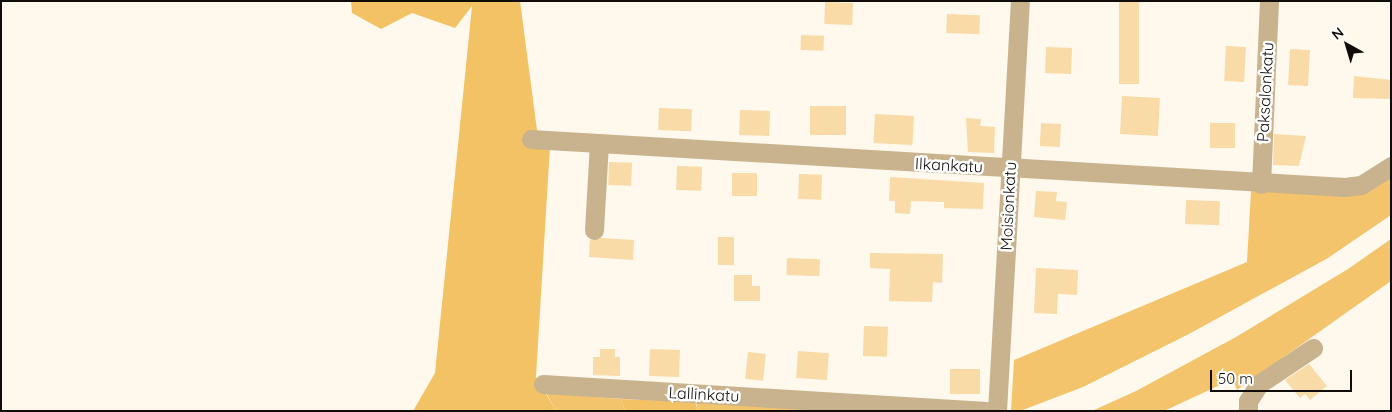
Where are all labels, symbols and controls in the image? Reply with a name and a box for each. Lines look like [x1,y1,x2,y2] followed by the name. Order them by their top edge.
[1322,20,1372,70] north arrow
[1328,23,1347,44] text: N
[1253,42,1277,142] street label: Paksalonkatu
[915,154,983,176] street label: Ilkankatu
[996,161,1020,251] street label: Moisionkatu
[1212,360,1354,392] scale bar
[1218,369,1253,388] text: 50 m
[668,383,740,405] street label: Lallinkatu

